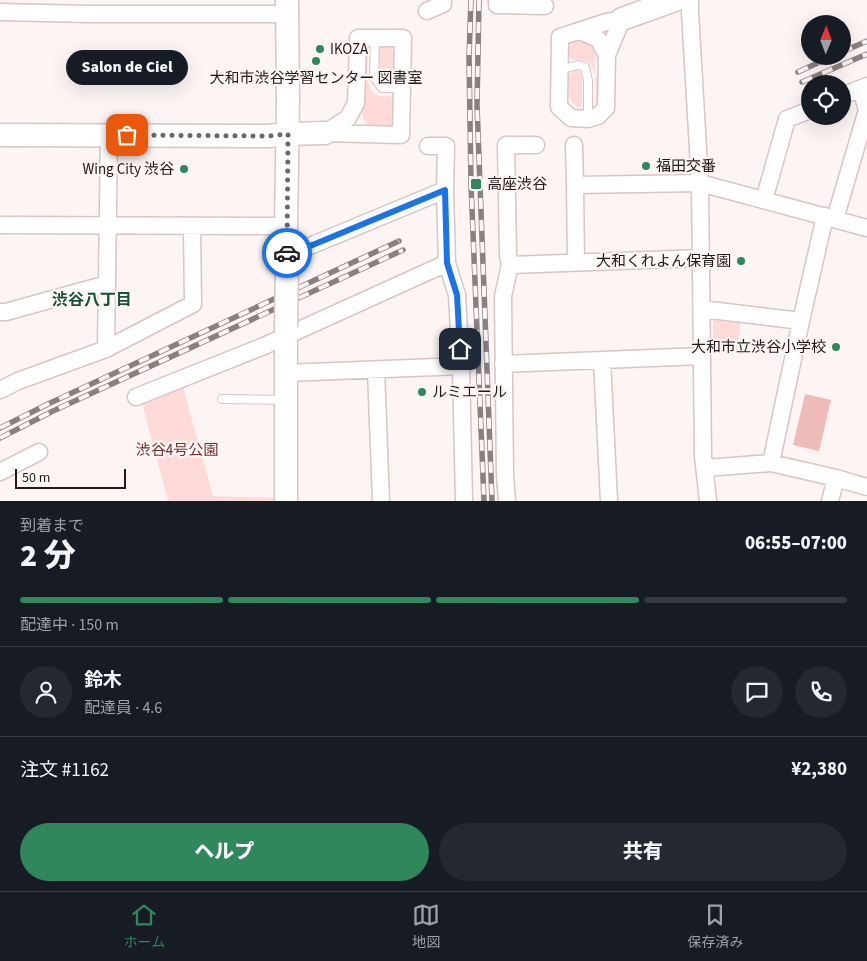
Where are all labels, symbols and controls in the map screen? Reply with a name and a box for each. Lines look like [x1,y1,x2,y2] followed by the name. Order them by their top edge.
[801,15,851,65] north arrow
[801,15,851,125] map controls
[330,39,369,60] place label: IKOZA
[314,43,326,55] marker: IKOZA
[66,50,188,85] callout: Salon de Ciel
[310,55,322,67] marker: 大和市渋谷学習センター 図書室
[81,56,173,78] text: Salon de Ciel
[209,68,423,89] place label: 大和市渋谷学習センター 図書室
[801,75,851,125] button: locate
[106,114,148,156] pin
[113,121,141,149] icon: bag
[656,156,716,177] place label: 福田交番
[82,159,174,180] place label: Wing City 渋谷
[640,160,652,172] marker: 福田交番
[178,163,190,175] marker: Wing City 渋谷
[487,174,547,195] place label: 高座渋谷
[469,177,483,191] marker: 高座渋谷
[262,228,312,278] courier
[273,239,301,267] icon: car
[596,251,731,272] place label: 大和くれよん保育園
[735,255,747,267] marker: 大和くれよん保育園
[52,289,132,311] district label: 渋谷八丁目
[439,328,481,370] pin
[446,335,474,363] icon: home
[691,337,826,358] place label: 大和市立渋谷小学校
[830,341,842,353] marker: 大和市立渋谷小学校
[432,382,507,403] place label: ルミエール
[416,386,428,398] marker: ルミエール
[136,440,218,461] park label: 渋谷4号公園
[15,466,126,489] scale bar
[22,468,50,488] text: 50 m
[20,515,84,537] text: 到着まで
[745,530,847,557] text: 06:55–07:00
[20,533,76,579] text: 2 分
[20,614,119,636] text: 配達中 · 150 m
[20,666,72,718] button: person
[731,666,783,718] button: chat
[795,666,847,718] button: phone
[84,667,122,694] text: 鈴木
[84,697,162,719] text: 配達員 · 4.6
[791,756,847,783] text: ¥2,380
[20,757,109,784] text: 注文 #1162
[20,823,429,881] button: ヘルプ
[439,823,847,881] button: 共有
[124,901,165,953] tab: ホーム
[412,901,440,953] tab: 地図
[687,901,743,953] tab: 保存済み

